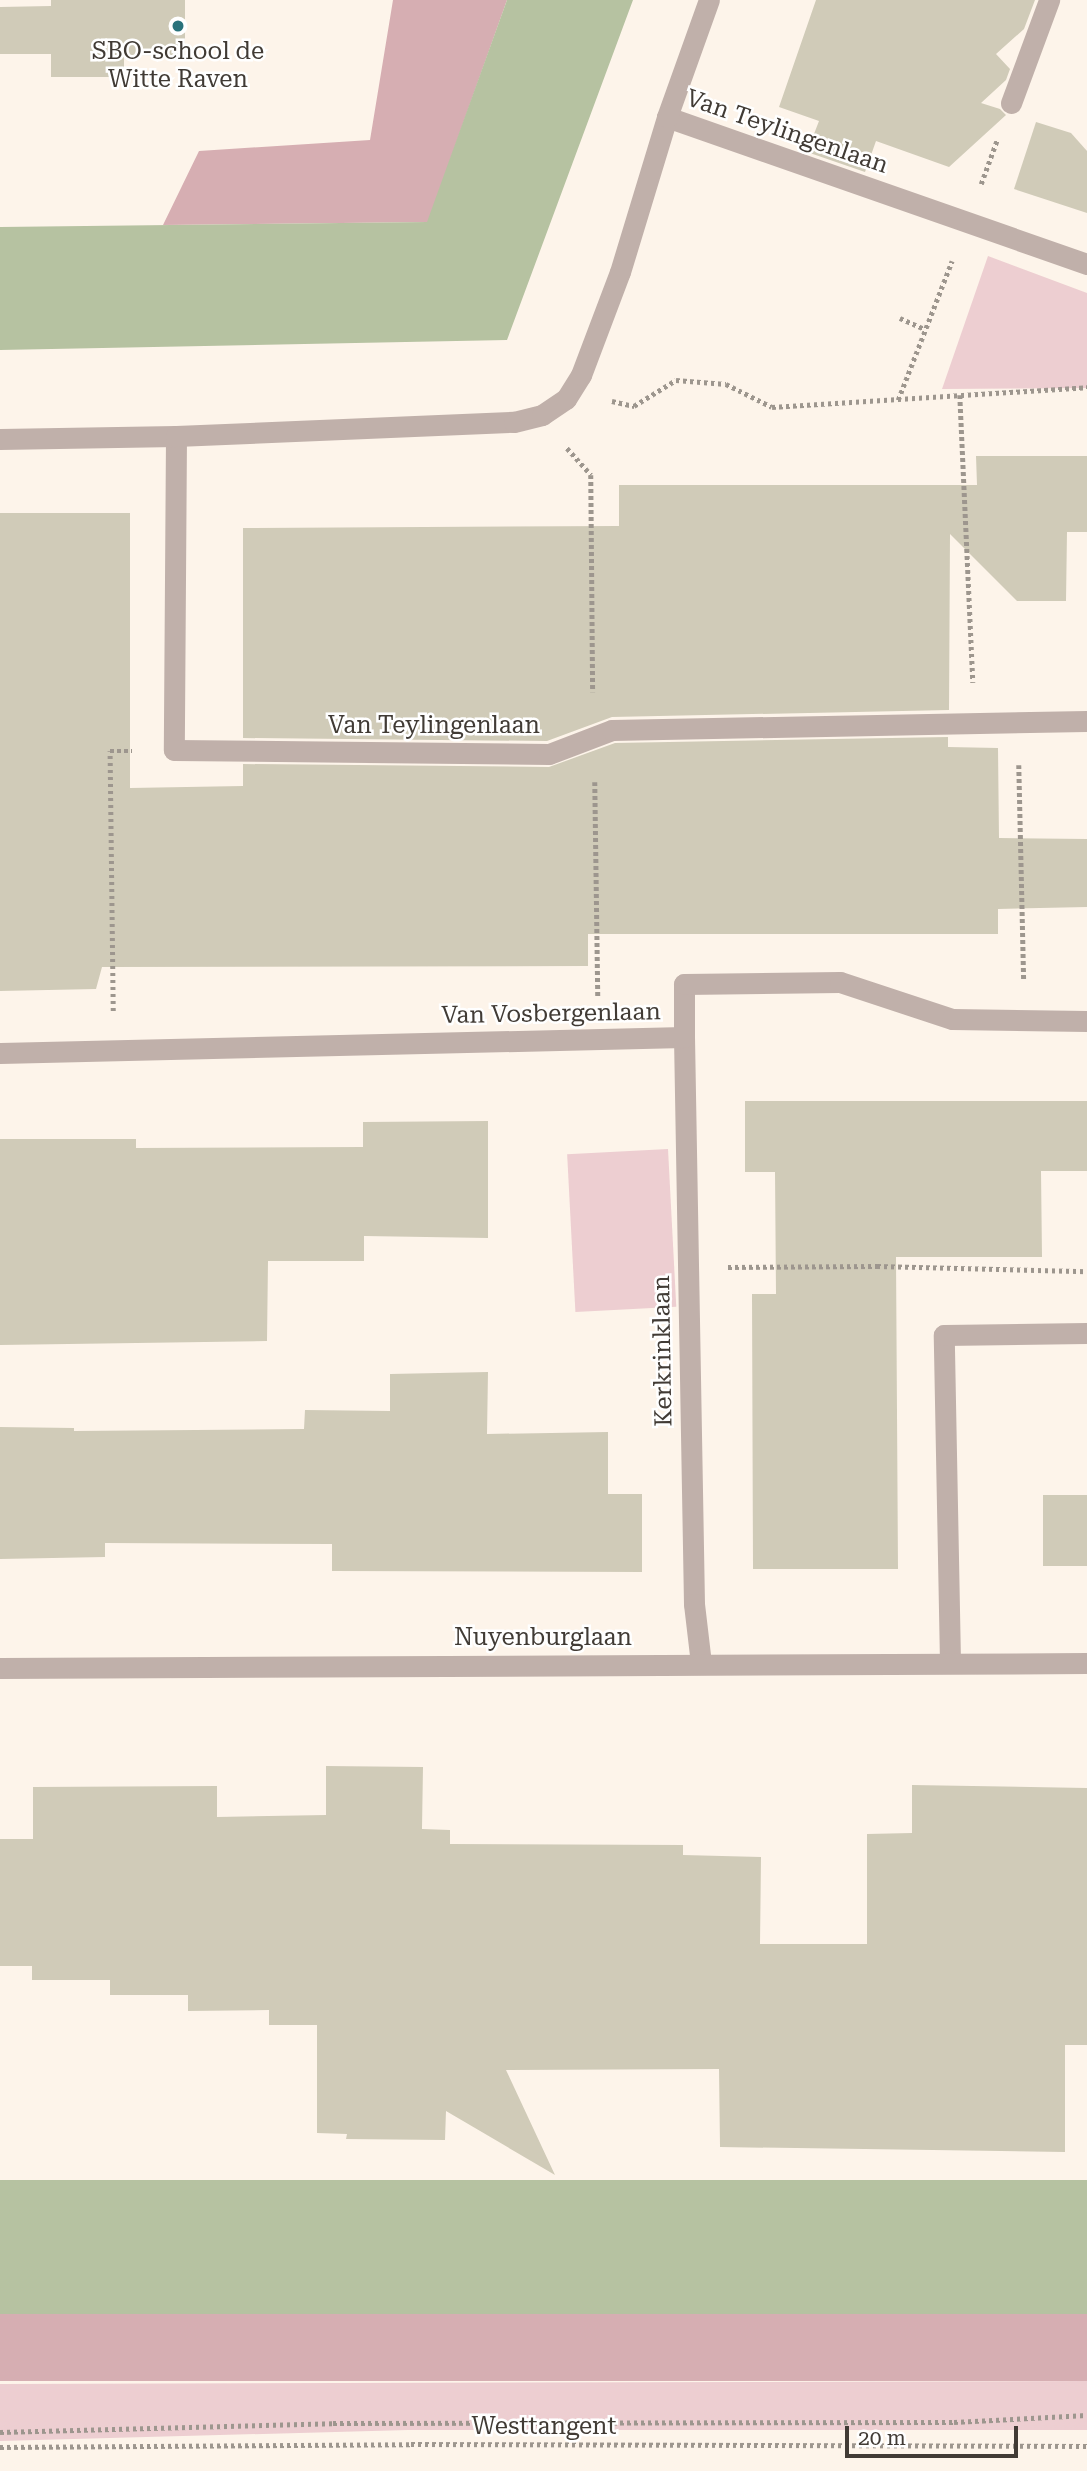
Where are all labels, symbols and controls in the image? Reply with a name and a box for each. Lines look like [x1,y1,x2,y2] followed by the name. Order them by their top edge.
[170,18,186,34] marker: SBO-school de Witte Raven
[92,38,264,94] place label: SBO-school de Witte Raven
[682,84,892,180] street label: Van Teylingenlaan
[328,712,540,740] street label: Van Teylingenlaan
[441,998,661,1030] street label: Van Vosbergenlaan
[647,1275,679,1427] street label: Kerkrinklaan
[454,1624,632,1652] street label: Nuyenburglaan
[849,2412,1022,2456] scale bar
[471,2413,617,2441] street label: Westtangent
[858,2426,906,2450] text: 20 m

